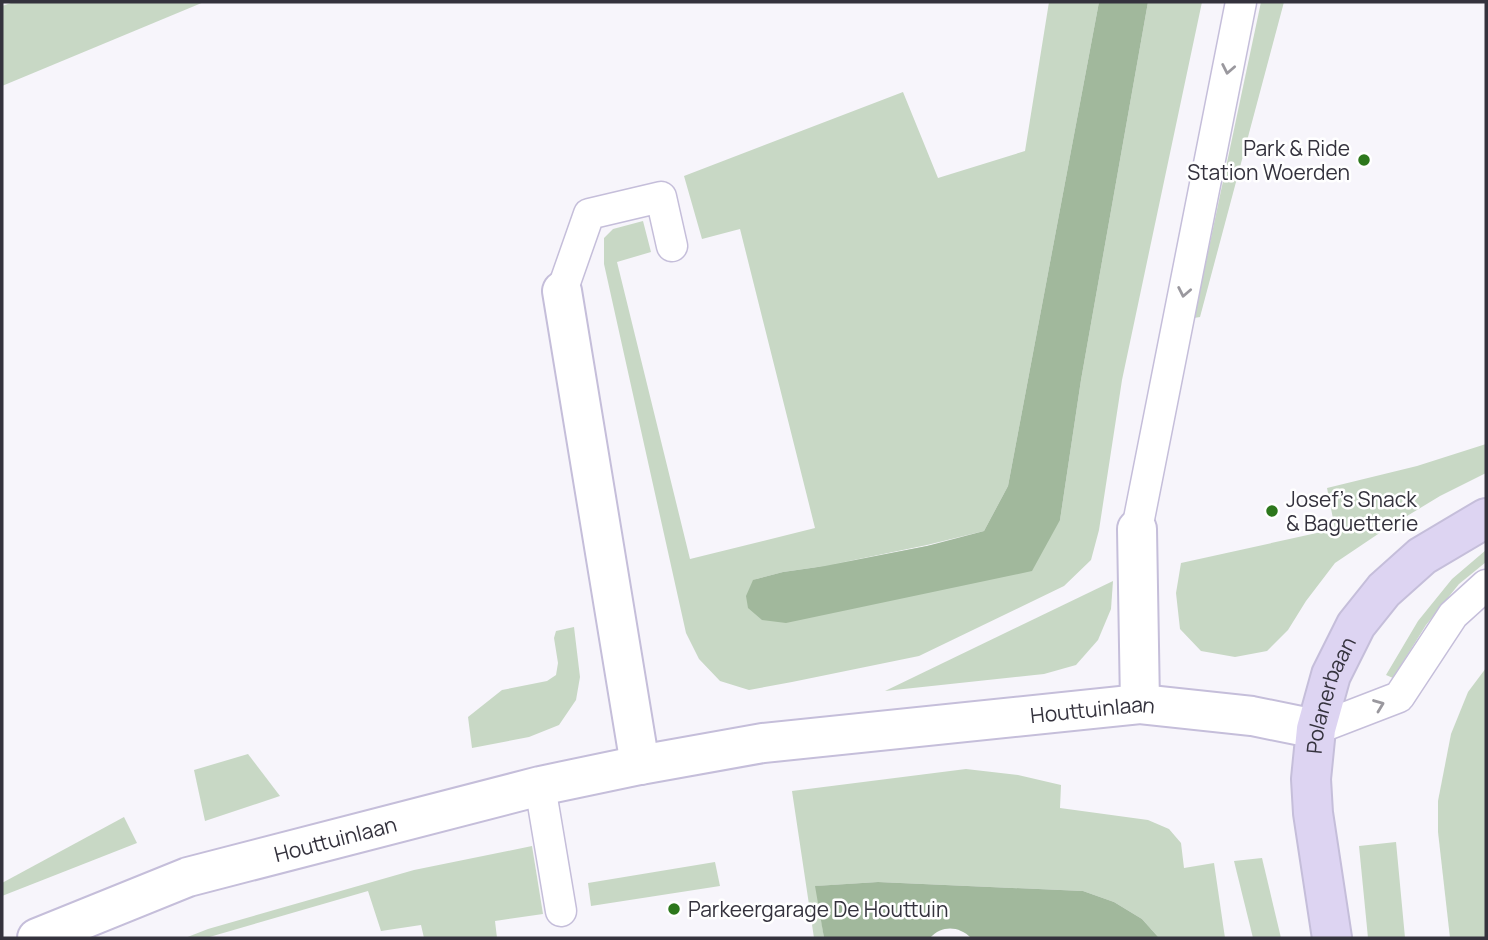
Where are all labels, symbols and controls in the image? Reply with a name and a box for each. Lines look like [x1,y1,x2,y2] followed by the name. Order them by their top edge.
[1222,63,1237,75] one-way arrow
[1187,134,1350,186] place label: Park & Ride Station Woerden
[1356,152,1372,168] marker: Park & Ride Station Woerden
[1178,286,1193,298] one-way arrow
[1286,485,1418,537] place label: Josef's Snack & Baguetterie
[1264,503,1280,519] marker: Josef's Snack & Baguetterie
[1300,632,1362,755] street label: Polanerbaan
[1029,690,1157,729] street label: Houttuinlaan
[1373,699,1385,713] one-way arrow
[271,810,400,868] street label: Houttuinlaan
[688,895,948,923] place label: Parkeergarage De Houttuin
[666,901,682,917] marker: Parkeergarage De Houttuin

